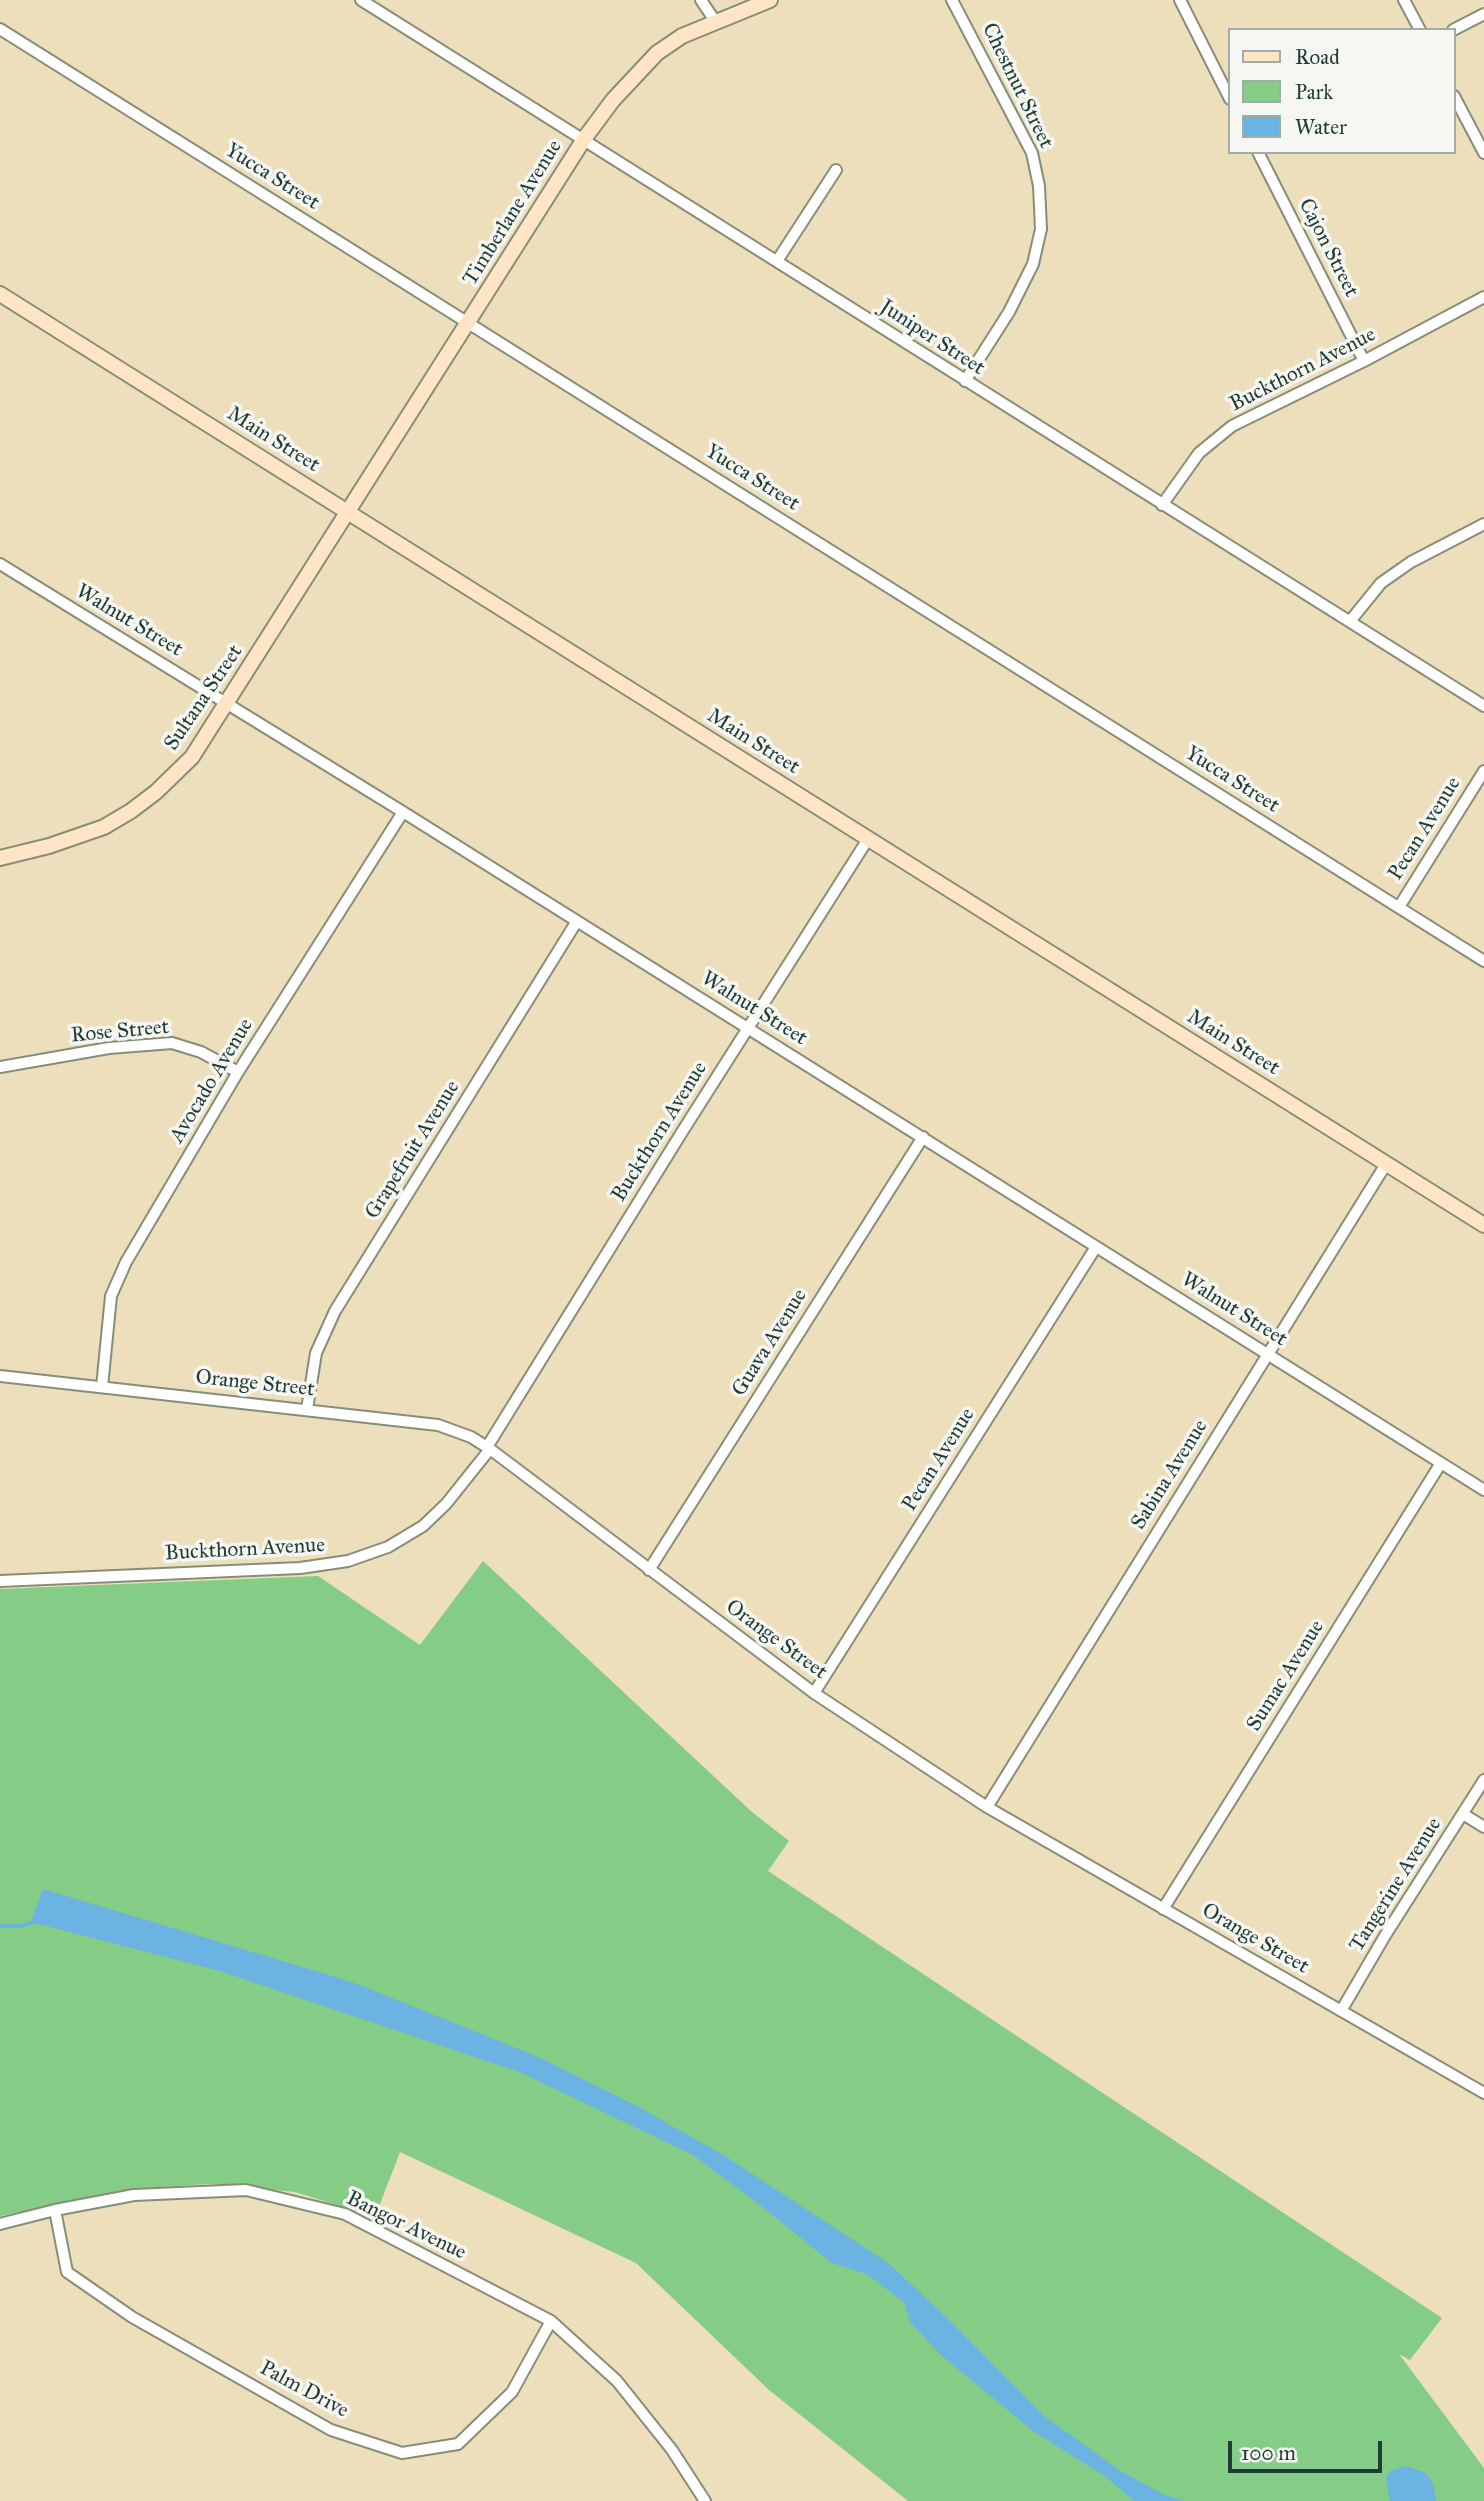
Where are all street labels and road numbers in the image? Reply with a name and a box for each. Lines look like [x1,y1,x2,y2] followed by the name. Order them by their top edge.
[976,19,1058,153] street label: Chestnut Street
[458,136,568,290] street label: Timberlane Avenue
[220,138,324,216] street label: Yucca Street
[1292,195,1364,301] street label: Cajon Street
[875,295,989,381] street label: Juniper Street
[1226,322,1380,418] street label: Buckthorn Avenue
[222,402,324,478] street label: Main Street
[700,439,804,517] street label: Yucca Street
[71,579,187,663] street label: Walnut Street
[159,640,249,756] street label: Sultana Street
[702,704,804,780] street label: Main Street
[1180,741,1284,819] street label: Yucca Street
[1383,773,1467,885] street label: Pecan Avenue
[696,967,812,1051] street label: Walnut Street
[1182,1005,1284,1081] street label: Main Street
[165,1014,259,1148] street label: Avocado Avenue
[70,1015,170,1049] street label: Rose Street
[607,1057,713,1207] street label: Buckthorn Avenue
[360,1076,466,1224] street label: Grapefruit Avenue
[1176,1268,1292,1352] street label: Walnut Street
[727,1285,813,1401] street label: Guava Avenue
[194,1365,316,1403] street label: Orange Street
[897,1404,981,1516] street label: Pecan Avenue
[1126,1415,1214,1535] street label: Sabina Avenue
[164,1533,326,1567] street label: Buckthorn Avenue
[720,1595,832,1685] street label: Orange Street
[1242,1616,1330,1736] street label: Sumac Avenue
[1345,1813,1447,1957] street label: Tangerine Avenue
[1197,1898,1313,1980] street label: Orange Street
[342,2186,470,2266] street label: Bangor Avenue
[255,2356,353,2424] street label: Palm Drive

